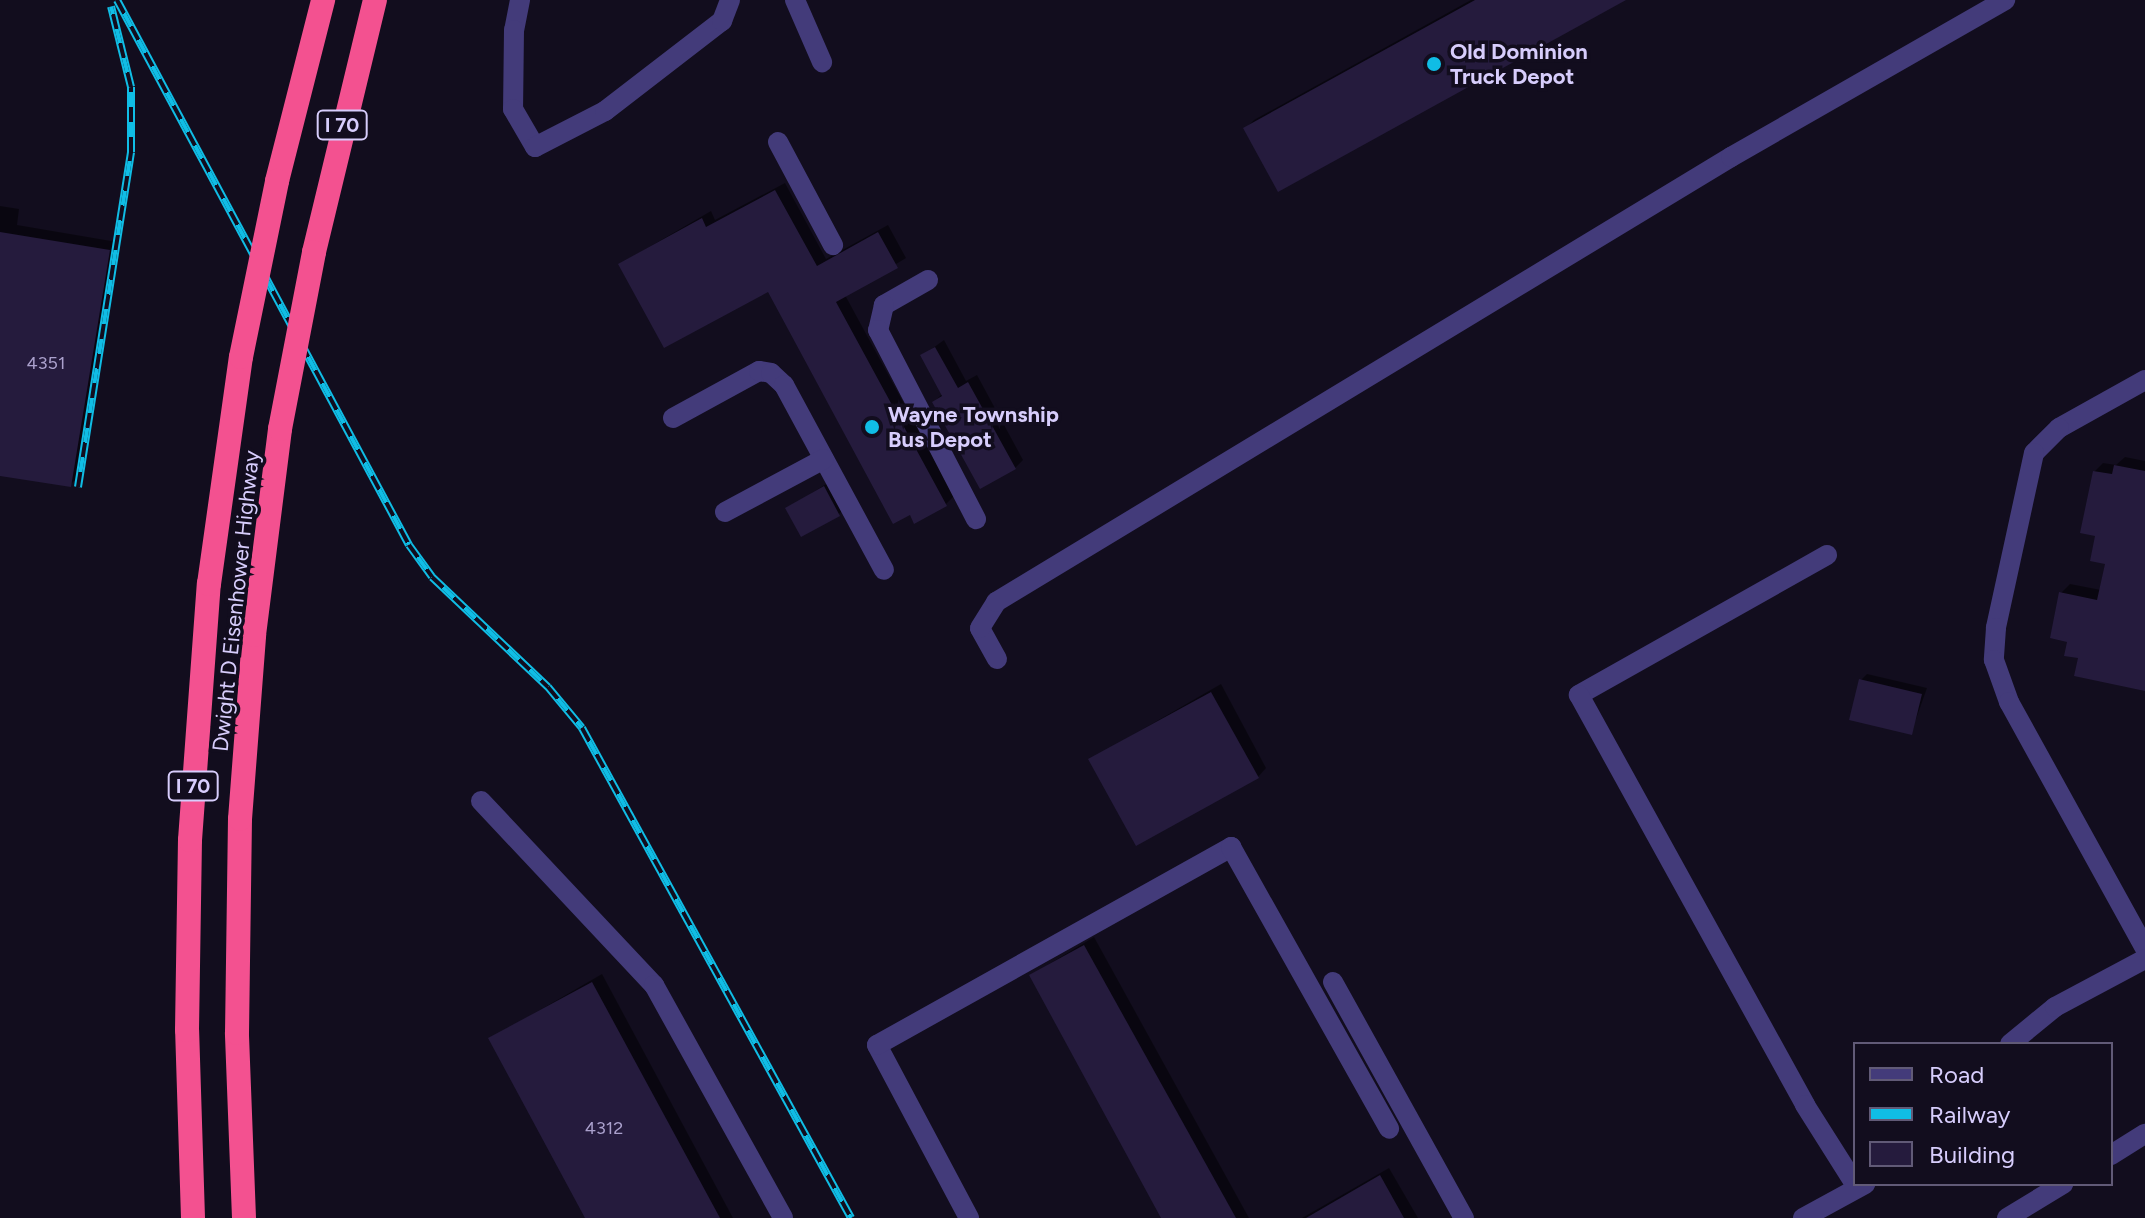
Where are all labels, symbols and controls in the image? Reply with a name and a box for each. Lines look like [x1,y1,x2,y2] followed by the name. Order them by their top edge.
[1450,38,1588,90] place label: Old Dominion Truck Depot
[1425,55,1443,73] marker: Old Dominion Truck Depot
[316,109,368,141] road number: I 70
[27,352,65,374] house number: 4351
[888,401,1059,452] place label: Wayne Township Bus Depot
[863,418,881,436] marker: Wayne Township Bus Depot
[207,449,265,753] street label: Dwight D Eisenhower Highway
[167,770,219,802] road number: I 70
[1853,1042,2113,1186] legend
[1929,1060,1984,1089] text: Road
[1929,1100,2010,1129] text: Railway
[585,1117,623,1139] house number: 4312
[1929,1140,2015,1169] text: Building

